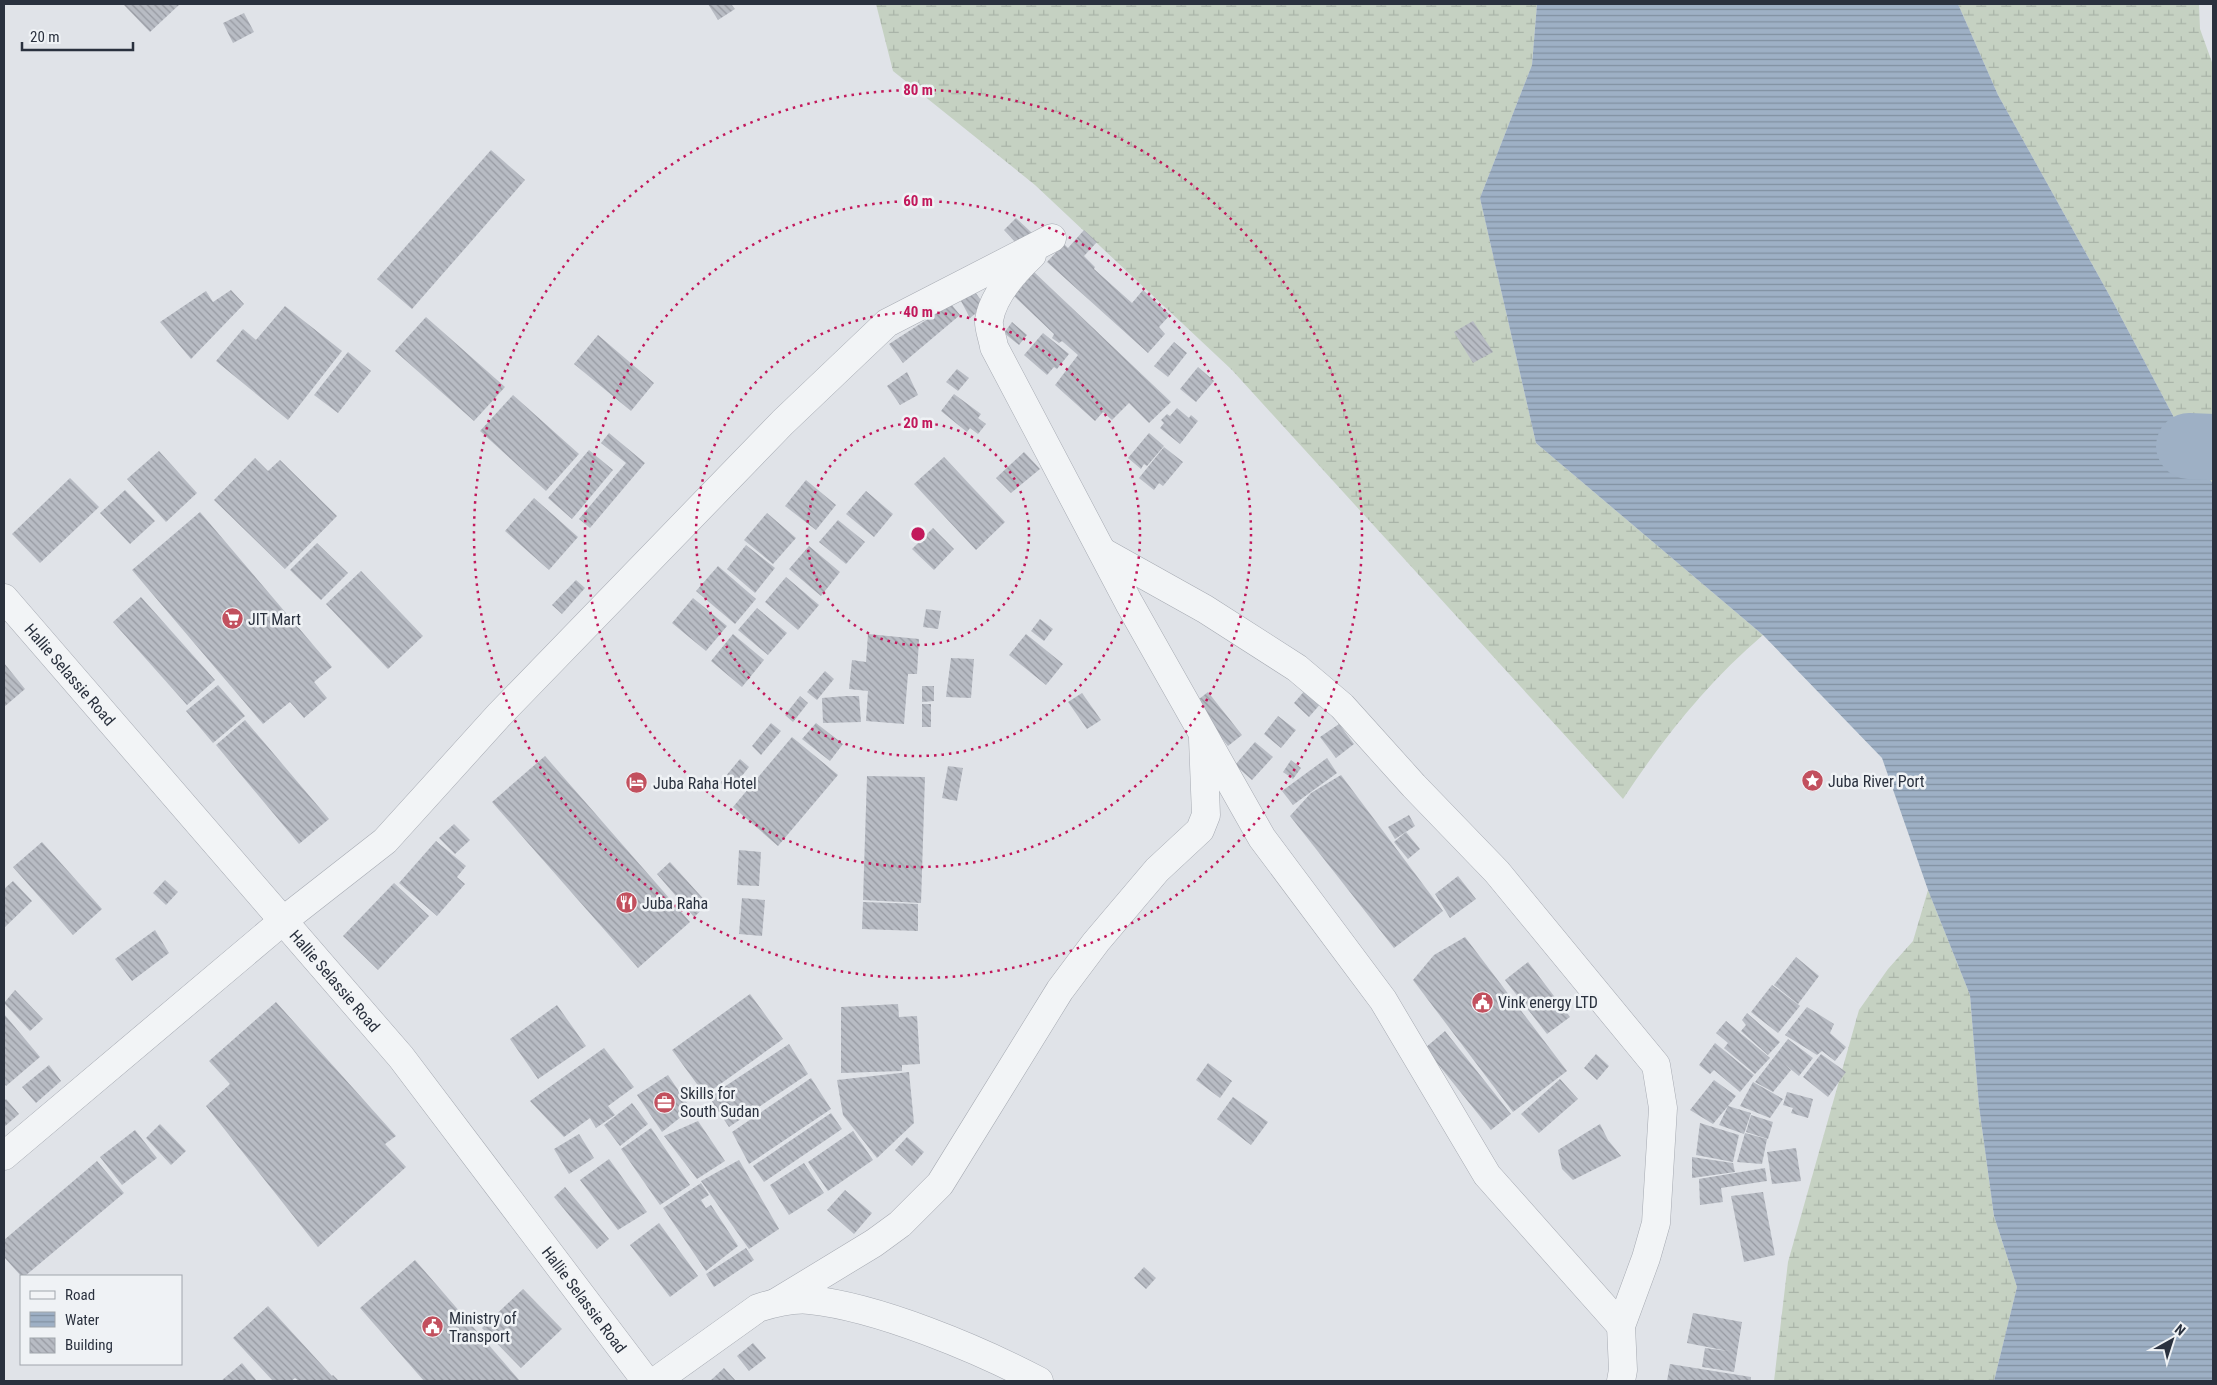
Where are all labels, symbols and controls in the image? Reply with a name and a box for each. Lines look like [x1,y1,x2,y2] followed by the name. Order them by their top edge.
[22,20,134,52] scale bar
[30,28,60,46] text: 20 m
[903,81,933,99] text: 80 m
[903,192,933,210] text: 60 m
[903,303,933,321] text: 40 m
[903,414,933,432] text: 20 m
[909,525,927,543] centre of rings
[220,607,244,631] supermarket icon: JIT Mart
[248,610,301,629] place label: JIT Mart
[21,620,119,729] street label: Hallie Selassie Road
[1800,769,1824,793] place icon: Juba River Port
[625,771,649,795] hotel icon: Juba Raha Hotel
[1828,772,1925,791] place label: Juba River Port
[653,774,757,793] place label: Juba Raha Hotel
[614,891,638,915] restaurant icon: Juba Raha
[642,894,708,913] place label: Juba Raha
[286,926,384,1036] street label: Hallie Selassie Road
[1470,990,1494,1014] public building icon: Vink energy LTD
[1498,993,1598,1012] place label: Vink energy LTD
[680,1084,760,1121] place label: Skills for South Sudan
[652,1090,676,1114] office icon: Skills for South Sudan
[538,1243,631,1357] street label: Hallie Selassie Road
[20,1275,182,1365] legend
[65,1286,95,1304] text: Road
[449,1309,517,1346] place label: Ministry of Transport
[65,1311,100,1329] text: Water
[421,1315,445,1339] public building icon: Ministry of Transport
[2147,1315,2197,1365] north arrow
[2172,1321,2189,1339] text: N
[65,1336,113,1354] text: Building

